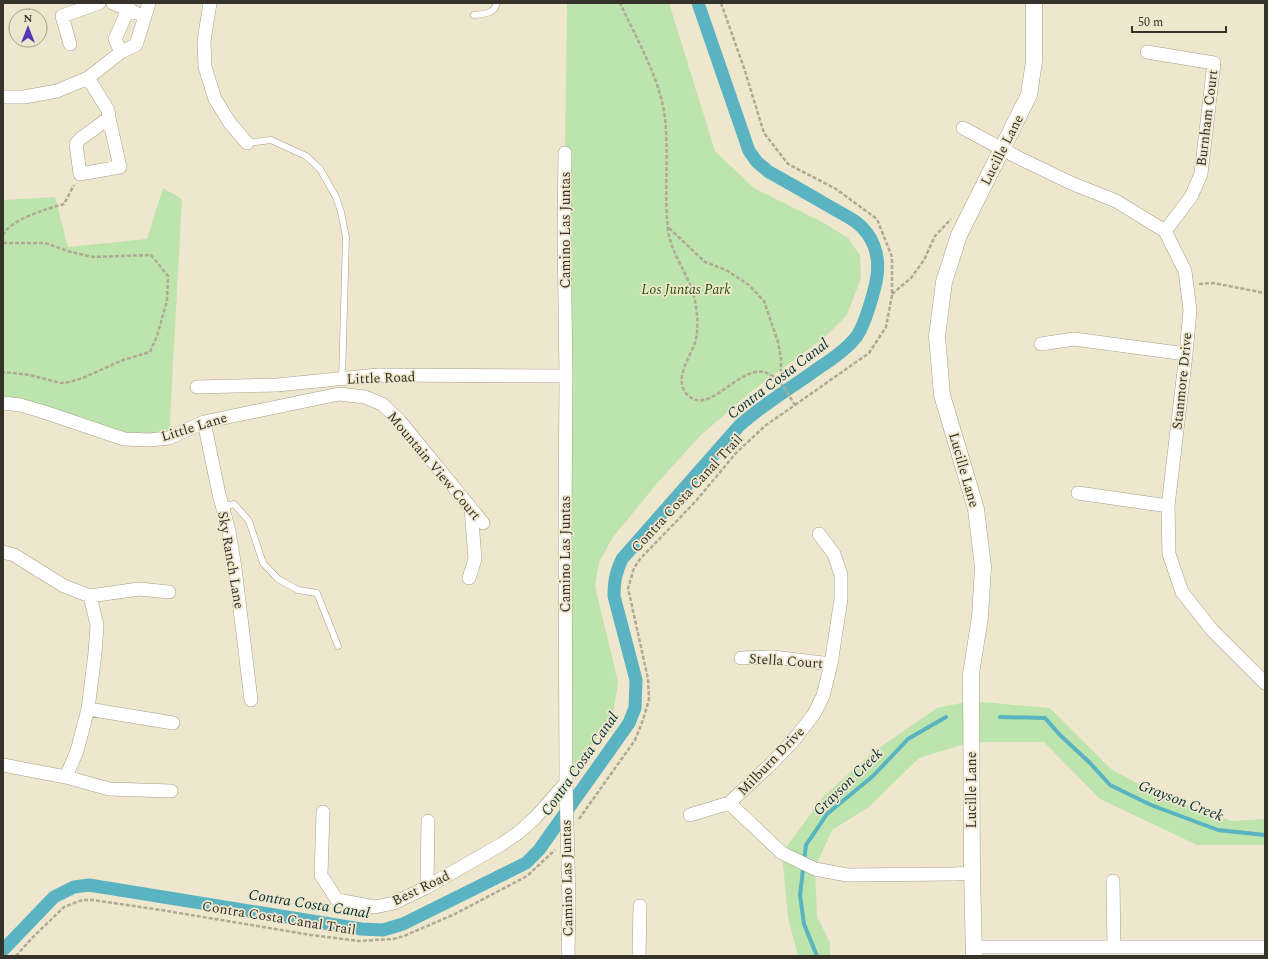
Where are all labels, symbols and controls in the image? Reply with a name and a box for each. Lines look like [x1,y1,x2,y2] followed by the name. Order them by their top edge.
[8,8,48,48] north arrow
[1132,8,1226,34] scale bar
[24,10,33,27] text: N
[1138,13,1163,32] text: 50 m
[1191,68,1223,168] street label: Burnham Court
[975,111,1029,189] street label: Lucille Lane
[555,172,576,288] street label: Camino Las Juntas
[641,279,731,300] park label: Los Juntas Park
[1166,331,1198,430] street label: Stanmore Drive
[722,333,834,425] water label: Contra Costa Canal
[346,366,416,390] street label: Little Road
[158,407,230,447] street label: Little Lane
[382,407,486,525] street label: Mountain View Court
[626,429,748,557] street label: Contra Costa Canal Trail
[943,430,985,510] street label: Lucille Lane
[555,496,576,612] street label: Camino Las Juntas
[212,510,250,611] street label: Sky Ranch Lane
[748,648,824,674] street label: Stella Court
[536,707,625,821] water label: Contra Costa Canal
[732,722,810,800] street label: Milburn Drive
[808,743,888,821] water label: Grayson Creek
[961,751,982,828] street label: Lucille Lane
[1135,774,1227,828] water label: Grayson Creek
[555,819,579,937] street label: Camino Las Juntas
[389,865,454,911] street label: Best Road
[247,883,371,925] water label: Contra Costa Canal
[201,895,357,941] street label: Contra Costa Canal Trail

